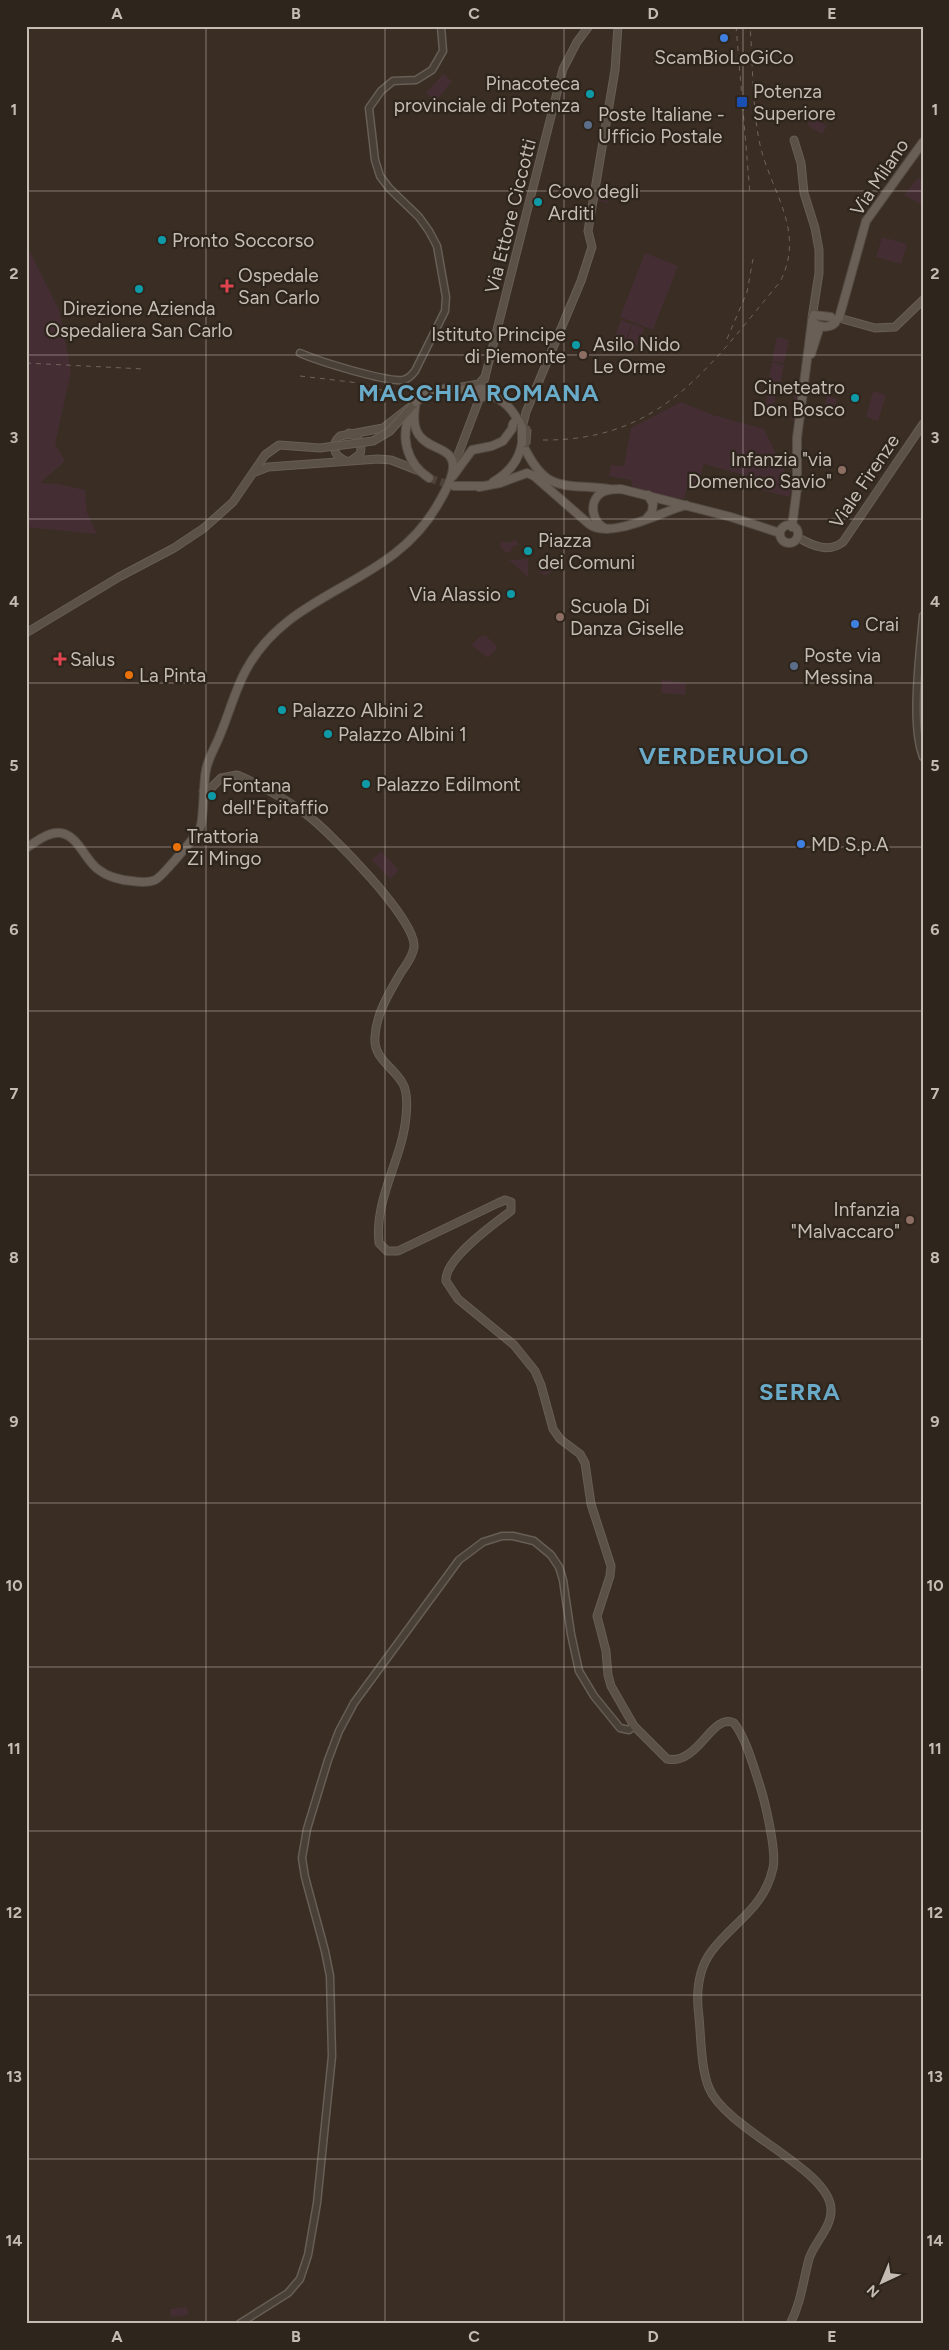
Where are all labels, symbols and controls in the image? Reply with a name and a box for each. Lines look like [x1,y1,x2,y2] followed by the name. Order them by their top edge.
[111,4,123,23] text: A
[291,4,301,23] text: B
[468,4,480,23] text: C
[647,4,659,23] text: D
[827,4,837,23] text: E
[718,32,730,44] marker: ScamBioLoGiCo
[654,46,794,69] place label: ScamBioLoGiCo
[394,72,580,117] place label: Pinacoteca provinciale di Potenza
[753,80,836,125] place label: Potenza Superiore
[584,88,596,100] marker: Pinacoteca provinciale di Potenza
[735,95,749,109] marker: Potenza Superiore
[11,100,17,119] text: 1
[932,100,938,119] text: 1
[598,103,725,148] place label: Poste Italiane - Ufficio Postale
[582,119,594,131] marker: Poste Italiane - Ufficio Postale
[845,134,914,220] street label: Via Milano
[480,136,541,296] street label: Via Ettore Ciccotti
[548,180,639,225] place label: Covo degli Arditi
[532,196,544,208] marker: Covo degli Arditi
[172,229,314,252] place label: Pronto Soccorso
[156,234,168,246] marker: Pronto Soccorso
[9,264,19,283] text: 2
[238,264,320,309] place label: Ospedale San Carlo
[930,264,940,283] text: 2
[220,279,234,293] marker: Ospedale San Carlo
[133,283,145,295] marker: Direzione Azienda Ospedaliera San Carlo
[45,297,233,342] place label: Direzione Azienda Ospedaliera San Carlo
[431,323,566,368] place label: Istituto Principe di Piemonte
[593,333,680,378] place label: Asilo Nido Le Orme
[570,339,582,351] marker: Istituto Principe di Piemonte
[577,349,589,361] marker: Asilo Nido Le Orme
[753,376,845,421] place label: Cineteatro Don Bosco
[358,378,600,407] district label: MACCHIA ROMANA
[849,392,861,404] marker: Cineteatro Don Bosco
[10,428,19,447] text: 3
[931,428,940,447] text: 3
[825,430,904,533] street label: Viale Firenze
[688,448,832,493] place label: Infanzia "via Domenico Savio"
[836,464,848,476] marker: Infanzia "via Domenico Savio"
[538,529,635,574] place label: Piazza dei Comuni
[522,545,534,557] marker: Piazza dei Comuni
[409,583,501,606] place label: Via Alassio
[505,588,517,600] marker: Via Alassio
[9,592,19,611] text: 4
[930,592,940,611] text: 4
[570,595,684,640] place label: Scuola Di Danza Giselle
[554,611,566,623] marker: Scuola Di Danza Giselle
[865,613,899,636] place label: Crai
[849,618,861,630] marker: Crai
[804,644,881,689] place label: Poste via Messina
[70,648,115,671] place label: Salus
[54,653,66,665] marker: Salus
[788,660,800,672] marker: Poste via Messina
[139,664,206,687] place label: La Pinta
[123,669,135,681] marker: La Pinta
[292,699,424,722] place label: Palazzo Albini 2
[276,704,288,716] marker: Palazzo Albini 2
[338,723,467,746] place label: Palazzo Albini 1
[322,728,334,740] marker: Palazzo Albini 1
[639,741,809,770] district label: VERDERUOLO
[9,756,19,775] text: 5
[930,756,940,775] text: 5
[376,773,521,796] place label: Palazzo Edilmont
[222,774,329,819] place label: Fontana dell'Epitaffio
[360,778,372,790] marker: Palazzo Edilmont
[206,790,218,802] marker: Fontana dell'Epitaffio
[187,825,262,870] place label: Trattoria Zi Mingo
[811,833,889,856] place label: MD S.p.A
[795,838,807,850] marker: MD S.p.A
[171,841,183,853] marker: Trattoria Zi Mingo
[9,920,19,939] text: 6
[930,920,940,939] text: 6
[10,1084,19,1103] text: 7
[931,1084,940,1103] text: 7
[791,1198,900,1243] place label: Infanzia "Malvaccaro"
[904,1214,916,1226] marker: Infanzia "Malvaccaro"
[9,1248,19,1267] text: 8
[930,1248,940,1267] text: 8
[759,1377,841,1406] district label: SERRA
[9,1412,19,1431] text: 9
[930,1412,940,1431] text: 9
[5,1576,23,1595] text: 10
[926,1576,944,1595] text: 10
[7,1739,21,1758] text: 11
[928,1739,942,1758] text: 11
[6,1903,22,1922] text: 12
[927,1903,943,1922] text: 12
[6,2067,22,2086] text: 13
[927,2067,943,2086] text: 13
[6,2231,22,2250] text: 14
[927,2231,943,2250] text: 14
[856,2258,906,2308] north arrow
[864,2281,883,2301] text: N
[111,2327,123,2346] text: A
[291,2327,301,2346] text: B
[468,2327,480,2346] text: C
[647,2327,659,2346] text: D
[827,2327,837,2346] text: E

